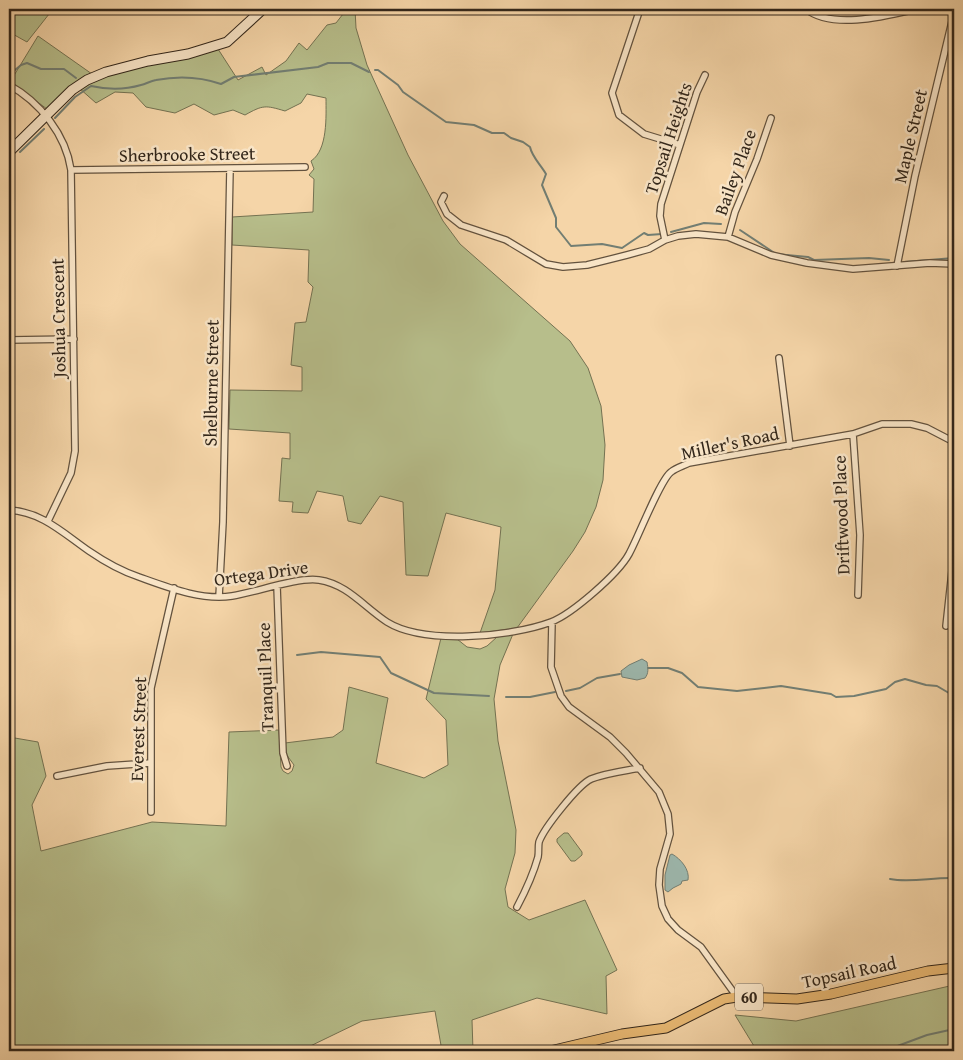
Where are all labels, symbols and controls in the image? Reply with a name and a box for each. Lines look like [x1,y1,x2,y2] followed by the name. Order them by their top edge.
[637,79,699,197] street label: Topsail Heights
[886,86,934,186] street label: Maple Street
[707,125,763,219] street label: Bailey Place
[119,139,256,169] street label: Sherbrooke Street
[43,257,73,380] street label: Joshua Crescent
[196,319,226,447] street label: Shelburne Street
[679,419,782,467] street label: Miller's Road
[825,455,857,575] street label: Driftwood Place
[212,553,310,593] street label: Ortega Drive
[250,622,280,732] street label: Tranquil Place
[123,676,153,782] street label: Everest Street
[799,949,899,995] street label: Topsail Road
[735,984,763,1010] road number: 60

